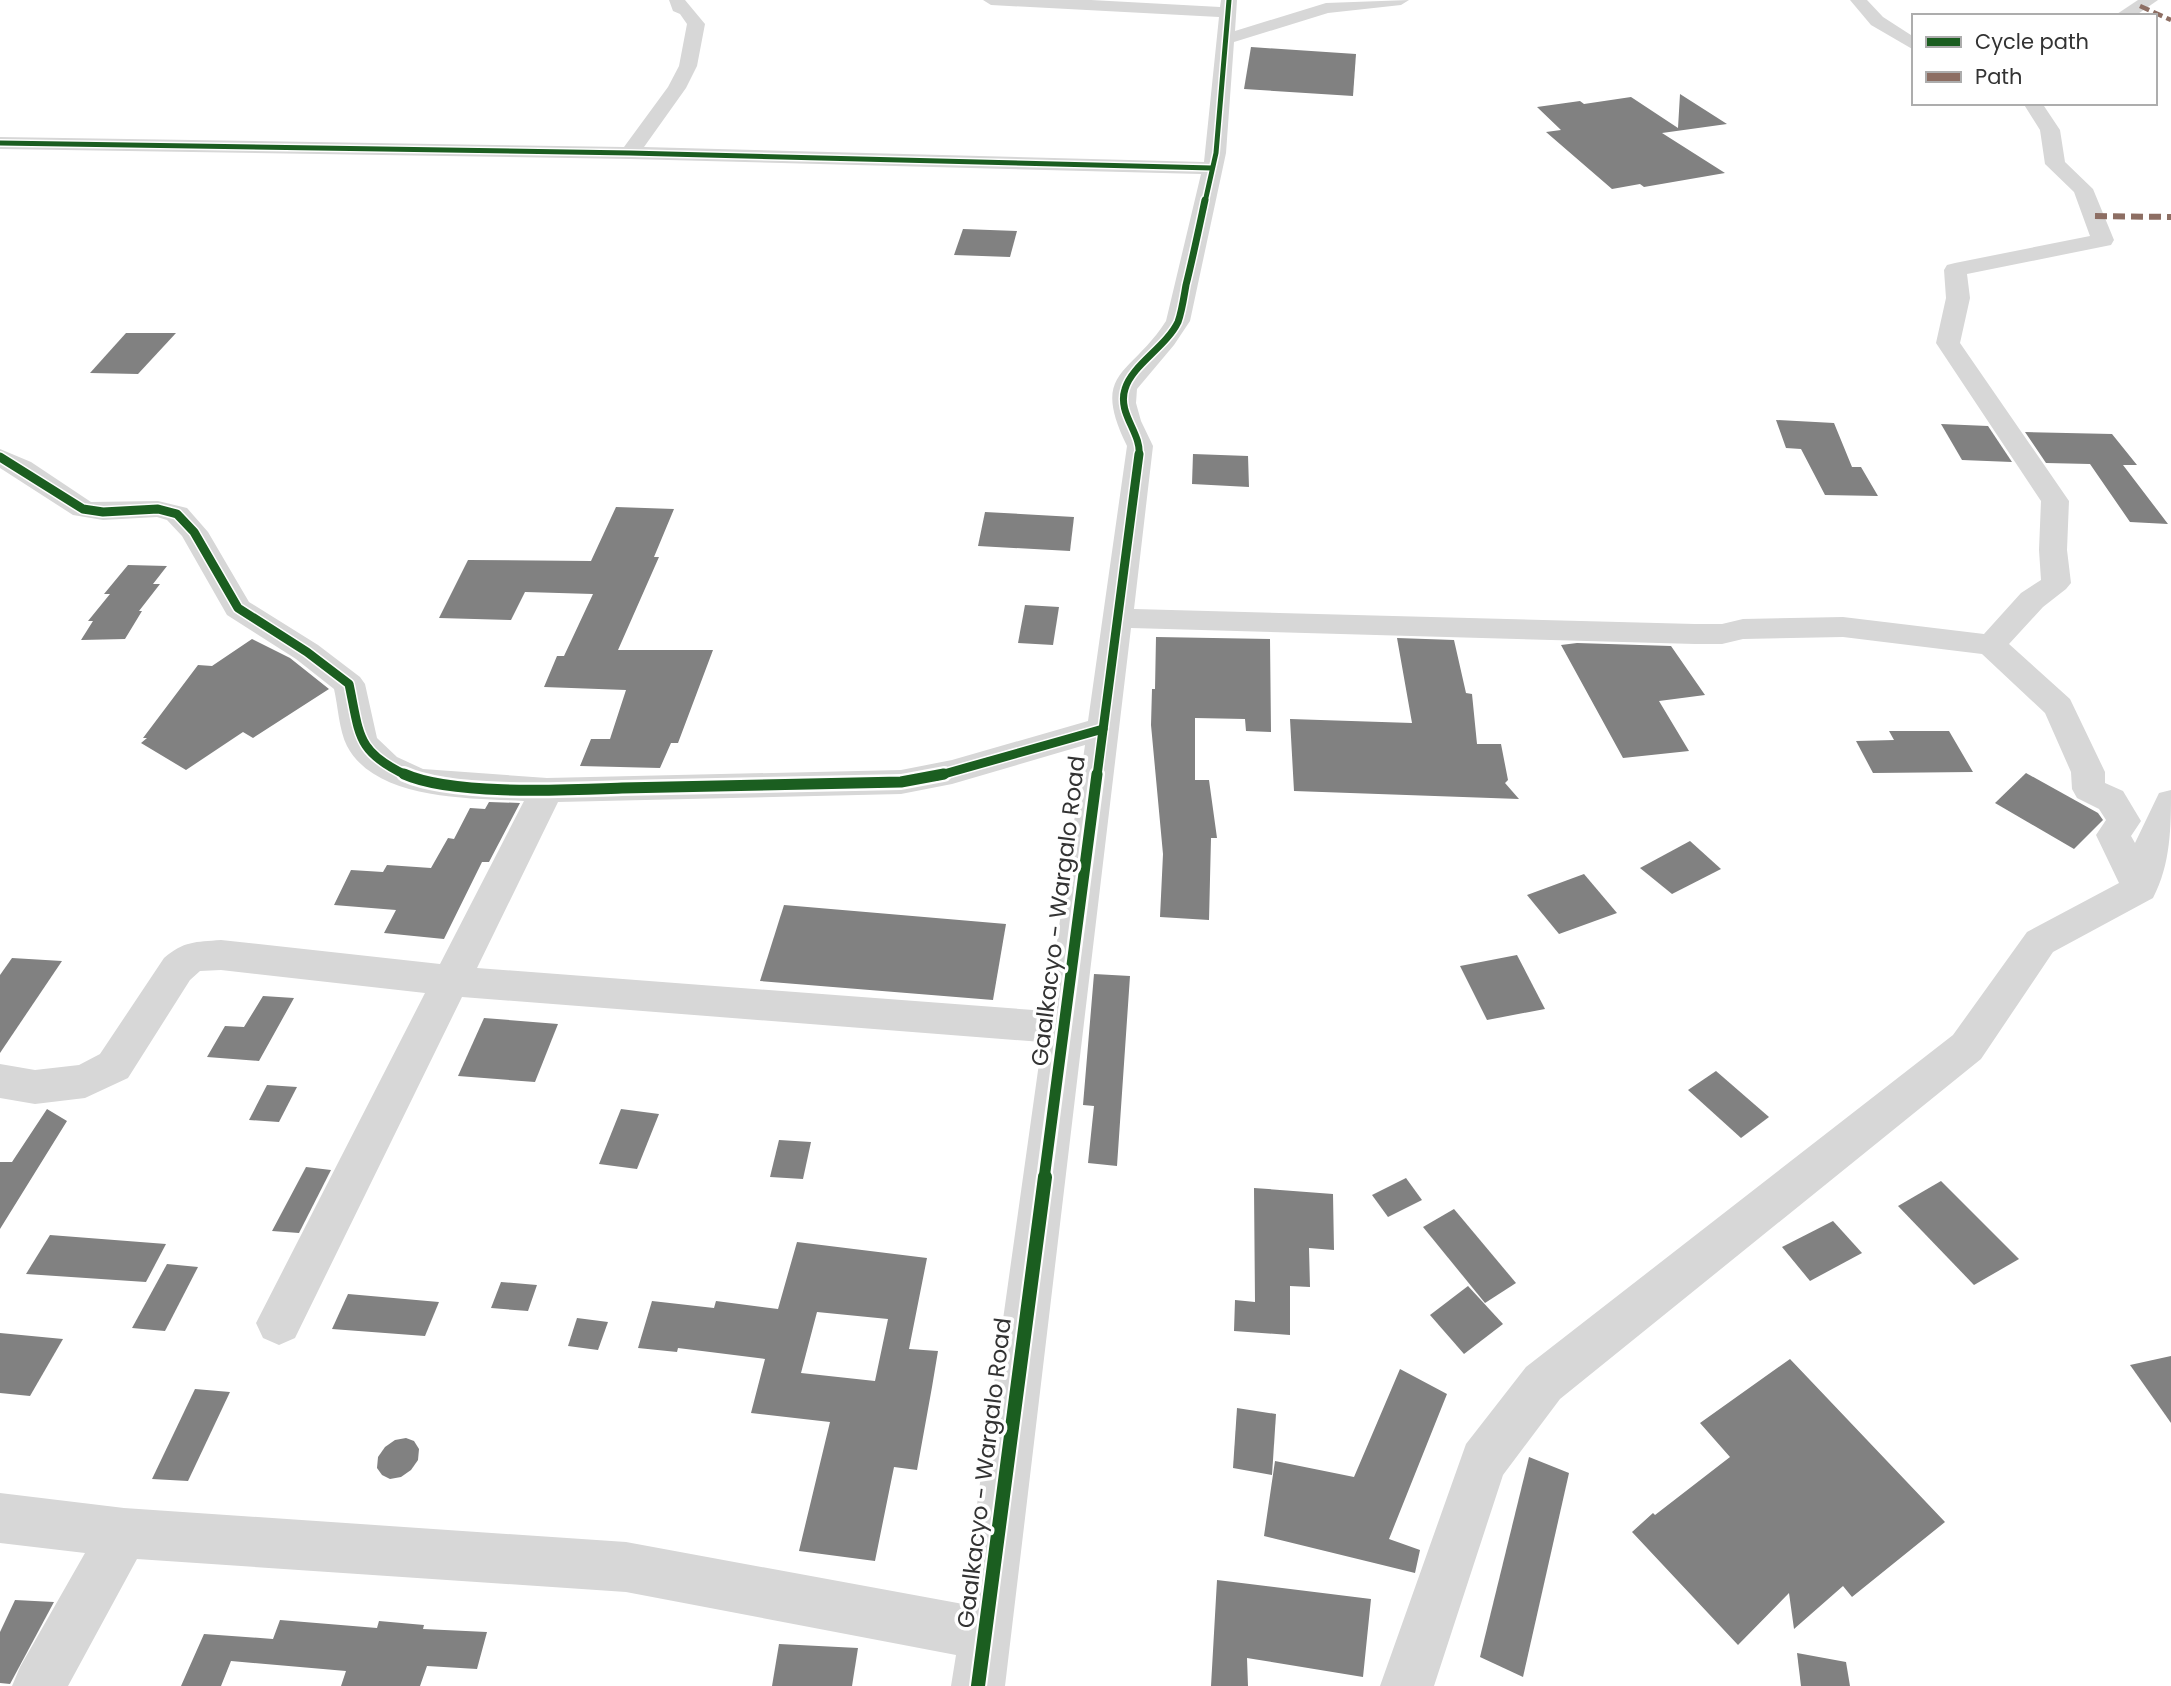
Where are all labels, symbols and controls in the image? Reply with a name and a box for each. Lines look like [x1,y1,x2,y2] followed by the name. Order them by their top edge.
[1912,14,2157,105] legend
[1975,27,2089,56] text: Cycle path
[1975,62,2022,91] text: Path
[1023,754,1093,1068] street label: Gaalkacyo - Wargalo Road
[949,1316,1019,1630] street label: Gaalkacyo - Wargalo Road

